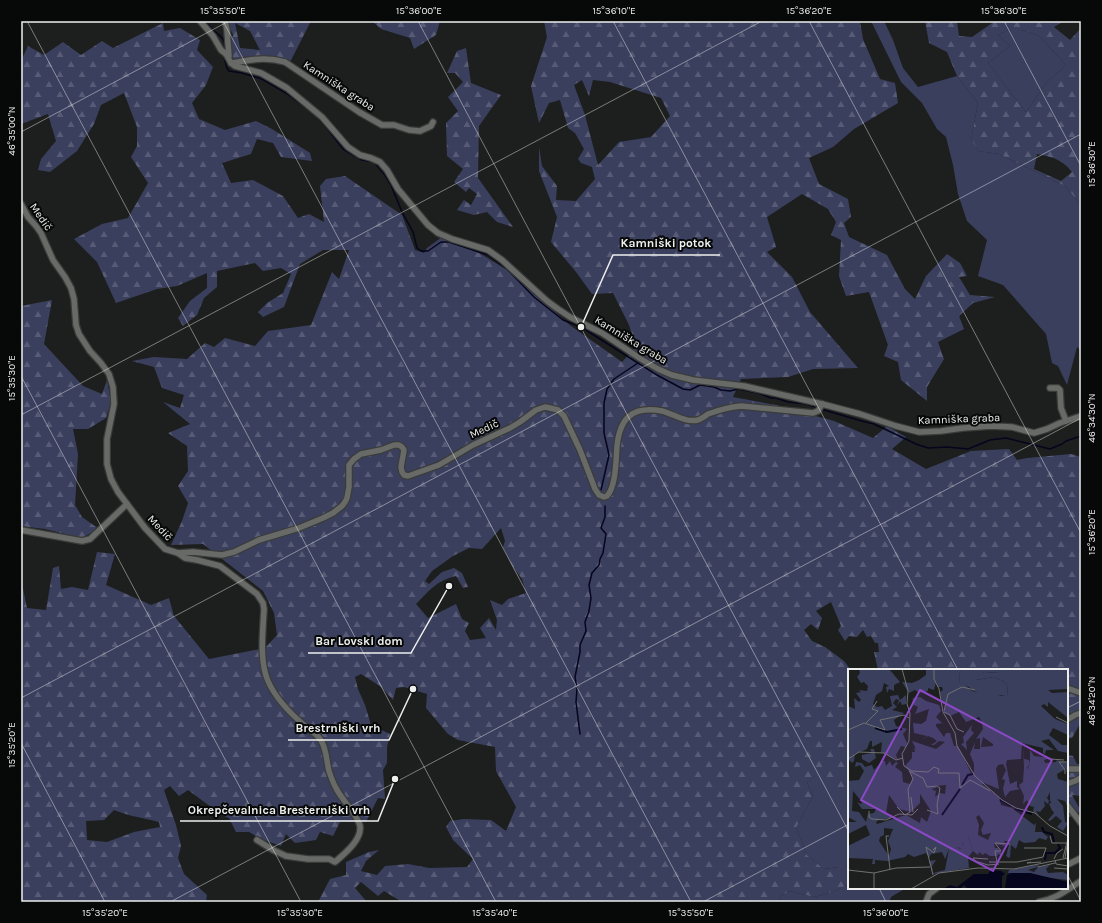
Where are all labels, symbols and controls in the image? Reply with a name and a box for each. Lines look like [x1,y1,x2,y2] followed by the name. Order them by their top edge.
[200,5,246,17] text: 15°35'50"E
[396,5,442,17] text: 15°36'00"E
[592,5,636,17] text: 15°36'10"E
[786,5,832,17] text: 15°36'20"E
[981,5,1027,17] text: 15°36'30"E
[301,58,377,114] street label: Kamniška graba
[6,106,18,156] text: 46°35'00"N
[1086,141,1098,187] text: 15°36'30"E
[27,201,55,234] street label: Medič
[613,231,720,255] callout: Kamniški potok
[621,236,711,250] text: Kamniški potok
[592,313,670,367] street label: Kamniška graba
[6,355,18,401] text: 15°35'30"E
[1086,393,1098,443] text: 46°34'30"N
[918,411,1000,427] street label: Kamniška graba
[467,417,501,441] street label: Medič
[1086,509,1098,555] text: 15°36'20"E
[145,512,175,544] street label: Medič
[308,629,411,653] callout: Bar Lovski dom
[315,634,403,648] text: Bar Lovski dom
[848,669,1068,889] inset map
[1086,676,1098,726] text: 46°34'20"N
[288,716,389,740] callout: Brestrniški vrh
[296,721,380,735] text: Brestrniški vrh
[6,722,18,768] text: 15°35'20"E
[180,797,378,821] callout: Okrepčevalnica Bresterniški vrh
[188,803,370,817] text: Okrepčevalnica Bresterniški vrh
[82,907,128,919] text: 15°35'20"E
[277,907,323,919] text: 15°35'30"E
[472,907,518,919] text: 15°35'40"E
[668,907,714,919] text: 15°35'50"E
[863,907,909,919] text: 15°36'00"E

